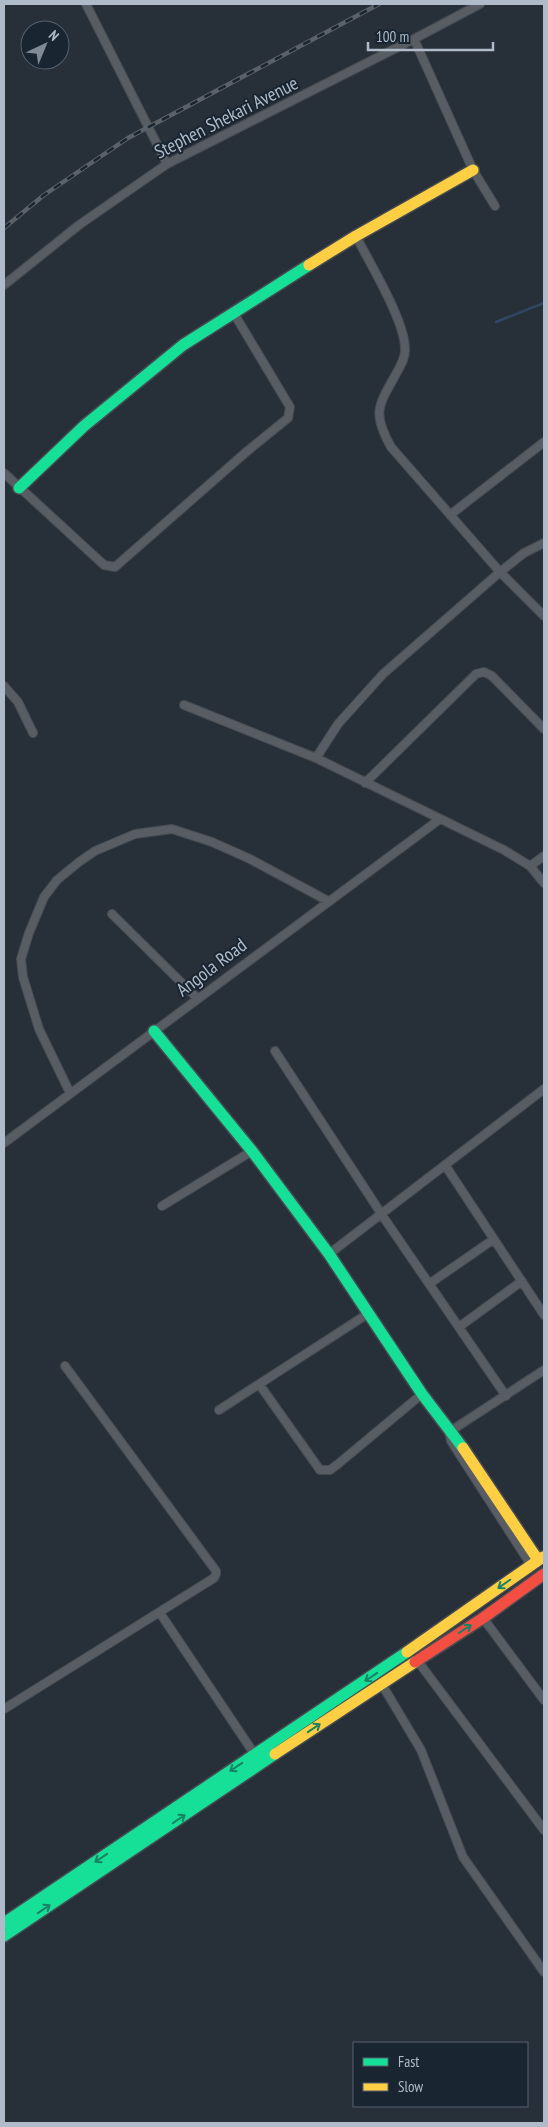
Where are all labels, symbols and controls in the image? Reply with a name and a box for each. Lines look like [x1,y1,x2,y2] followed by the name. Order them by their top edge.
[20,20,70,70] north arrow
[368,20,493,52] scale bar
[45,27,63,45] text: N
[376,27,409,46] text: 100 m
[150,70,302,164] street label: Stephen Shekari Avenue
[171,933,251,1001] street label: Angola Road
[497,1579,511,1589] one-way arrow
[457,1624,471,1634] one-way arrow
[364,1672,378,1682] one-way arrow
[307,1723,321,1733] one-way arrow
[229,1762,243,1772] one-way arrow
[172,1813,186,1824] one-way arrow
[94,1853,108,1863] one-way arrow
[37,1904,51,1914] one-way arrow
[353,2042,528,2107] legend
[398,2052,419,2071] text: Fast
[398,2077,423,2096] text: Slow

